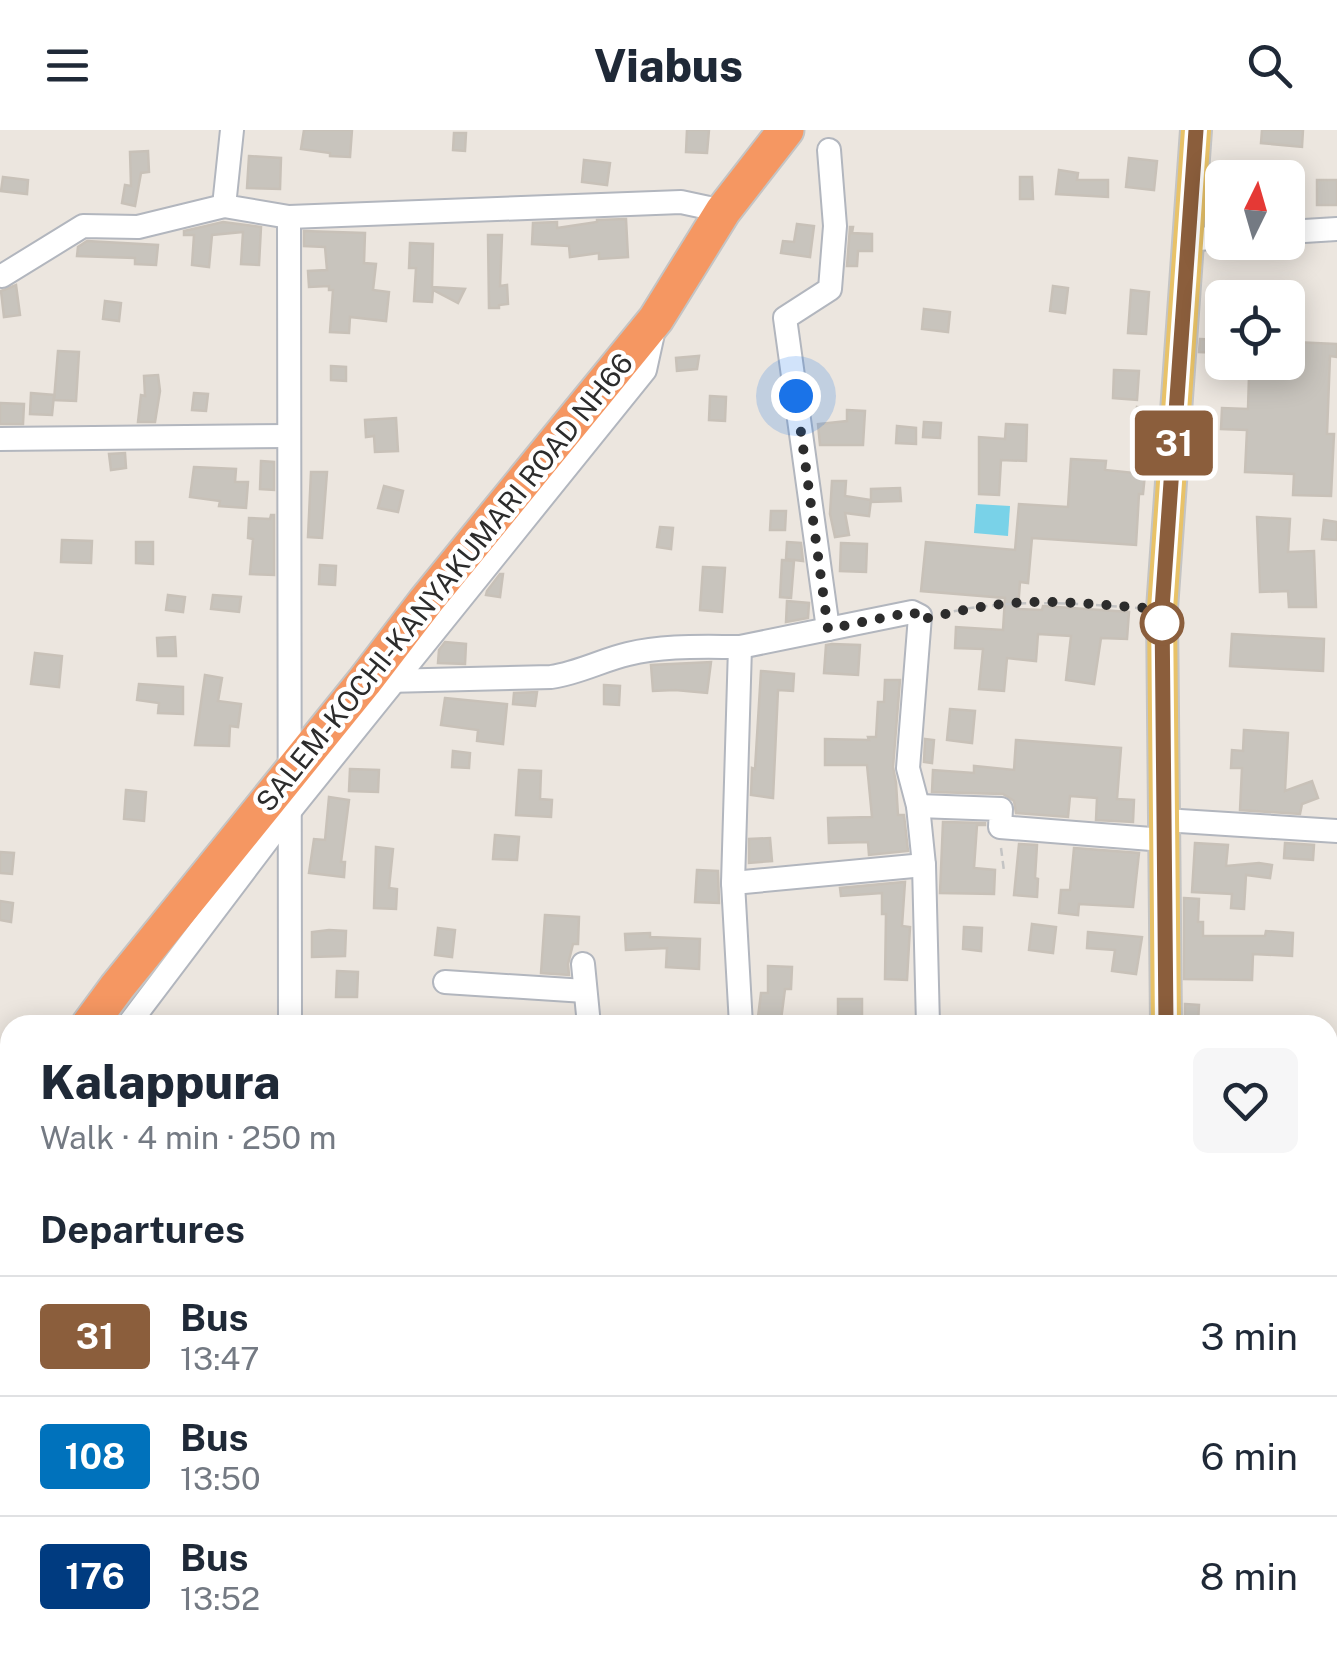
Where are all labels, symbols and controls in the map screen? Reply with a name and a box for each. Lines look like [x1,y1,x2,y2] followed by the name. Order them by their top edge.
[40,38,95,93] icon: menu
[1242,38,1297,93] icon: search
[594,39,743,92] text: Viabus
[1205,160,1305,260] north arrow
[1205,160,1305,380] map controls
[1205,280,1305,380] button: locate
[249,347,639,817] street label: SALEM-KOCHI-KANYAKUMARI ROAD NH66
[771,371,821,421] your location
[1129,410,1219,476] line badge: 31
[1155,423,1193,464] text: 31
[1141,602,1183,644] unlabelled marker
[1193,1048,1298,1153] button: heart
[40,1053,281,1110] text: Kalappura
[40,1119,336,1156] text: Walk · 4 min · 250 m
[40,1207,245,1252] text: Departures
[180,1295,249,1340] text: Bus
[1200,1314,1298,1359] text: 3 min
[76,1316,114,1357] text: 31
[180,1340,260,1377] text: 13:47
[180,1415,249,1460] text: Bus
[1201,1434,1298,1479] text: 6 min
[65,1436,125,1477] text: 108
[180,1460,260,1497] text: 13:50
[180,1535,249,1580] text: Bus
[1200,1554,1298,1599] text: 8 min
[65,1556,125,1597] text: 176
[180,1580,260,1617] text: 13:52

